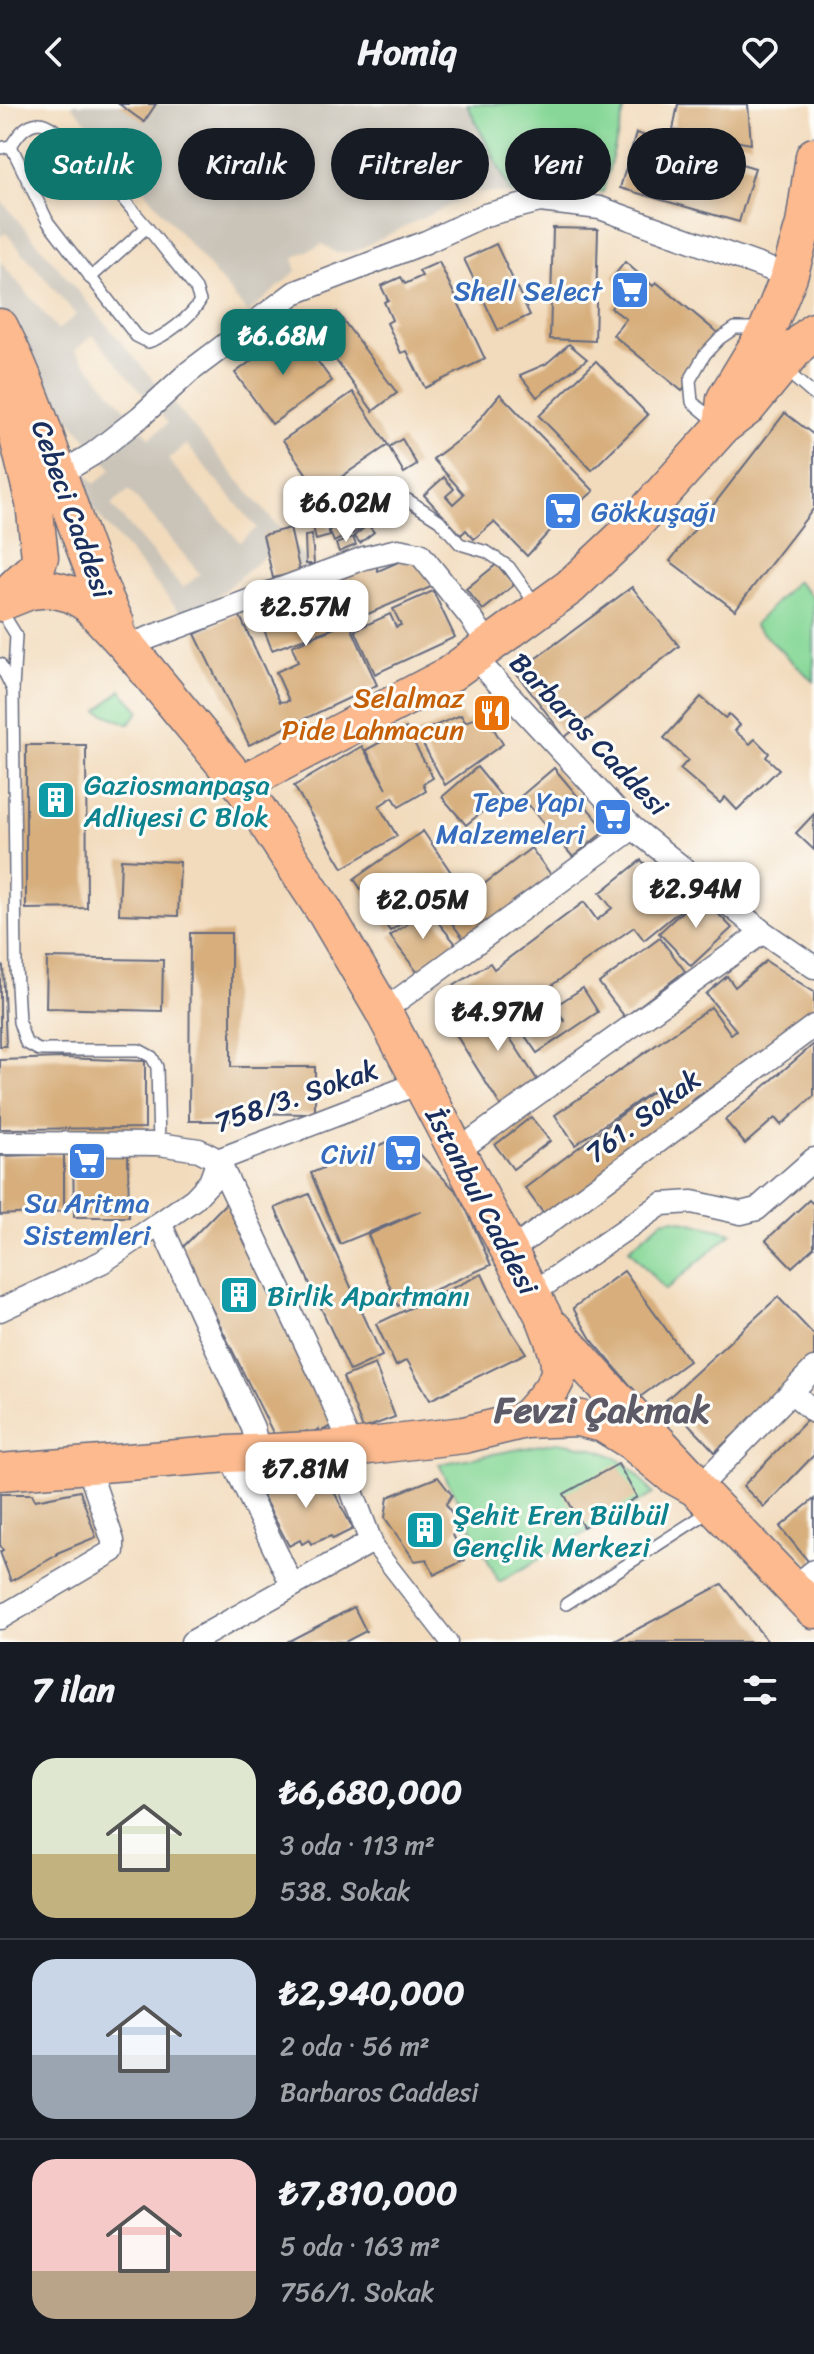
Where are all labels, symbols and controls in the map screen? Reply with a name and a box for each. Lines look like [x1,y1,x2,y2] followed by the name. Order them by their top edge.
[358,20,456,84] text: Homiq
[32,30,76,74] icon: back
[738,30,782,74] icon: heart
[24,128,162,200] chip: Satılık
[178,128,315,200] chip: Kiralık
[331,128,489,200] chip: Filtreler
[505,128,611,200] chip: Yeni
[627,128,746,200] chip: Daire
[453,266,604,315] place label: Shell Select
[609,269,651,311] supermarket icon: Shell Select
[218,309,348,377] pin: ₺6.68M
[239,312,327,358] text: ₺6.68M
[17,413,127,606] street label: Cebeci Caddesi
[281,476,411,544] pin: ₺6.02M
[301,479,391,525] text: ₺6.02M
[591,487,716,536] place label: Gökkuşağı
[542,490,584,532] supermarket icon: Gökkuşağı
[241,580,371,648] pin: ₺2.57M
[261,583,351,629] text: ₺2.57M
[497,640,682,829] street label: Barbaros Caddesi
[282,673,465,754] place label: Selalmaz Pide Lahmacun
[471,692,513,734] restaurant icon: Selalmaz Pide Lahmacun
[83,760,270,841] place label: Gaziosmanpaşa Adliyesi C Blok
[436,777,586,858] place label: Tepe Yapı Malzemeleri
[35,779,77,821] building icon: Gaziosmanpaşa Adliyesi C Blok
[592,796,634,838] supermarket icon: Tepe Yapı Malzemeleri
[631,862,761,930] pin: ₺2.94M
[651,865,741,911] text: ₺2.94M
[358,873,488,941] pin: ₺2.05M
[378,876,468,922] text: ₺2.05M
[433,985,563,1053] pin: ₺4.97M
[453,988,543,1034] text: ₺4.97M
[207,1045,385,1147] street label: 758/3. Sokak
[574,1056,712,1176] street label: 761. Sokak
[411,1097,553,1305] street label: İstanbul Caddesi
[321,1129,376,1178] place label: Civil
[382,1132,424,1174] supermarket icon: Civil
[66,1140,108,1182] supermarket icon: Su Aritma Sistemleri
[23,1178,152,1259] place label: Su Aritma Sistemleri
[267,1271,470,1320] place label: Birlik Apartmanı
[218,1274,260,1316] building icon: Birlik Apartmanı
[493,1378,711,1442] district label: Fevzi Çakmak
[241,1442,371,1510] pin: ₺7.81M
[263,1445,349,1491] text: ₺7.81M
[453,1490,669,1571] place label: Şehit Eren Bülbül Gençlik Merkezi
[404,1509,446,1551] building icon: Şehit Eren Bülbül Gençlik Merkezi
[32,1660,115,1720] text: 7 ilan
[738,1668,782,1712] icon: filters
[280,1762,462,1822] text: ₺6,680,000
[96,1790,192,1886] icon: home
[280,1822,435,1868] text: 3 oda · 113 m²
[280,1868,411,1914] text: 538. Sokak
[280,1963,465,2023] text: ₺2,940,000
[96,1991,192,2087] icon: home
[280,2023,430,2069] text: 2 oda · 56 m²
[280,2069,478,2115] text: Barbaros Caddesi
[280,2163,458,2223] text: ₺7,810,000
[96,2191,192,2287] icon: home
[280,2223,440,2269] text: 5 oda · 163 m²
[280,2269,434,2315] text: 756/1. Sokak

